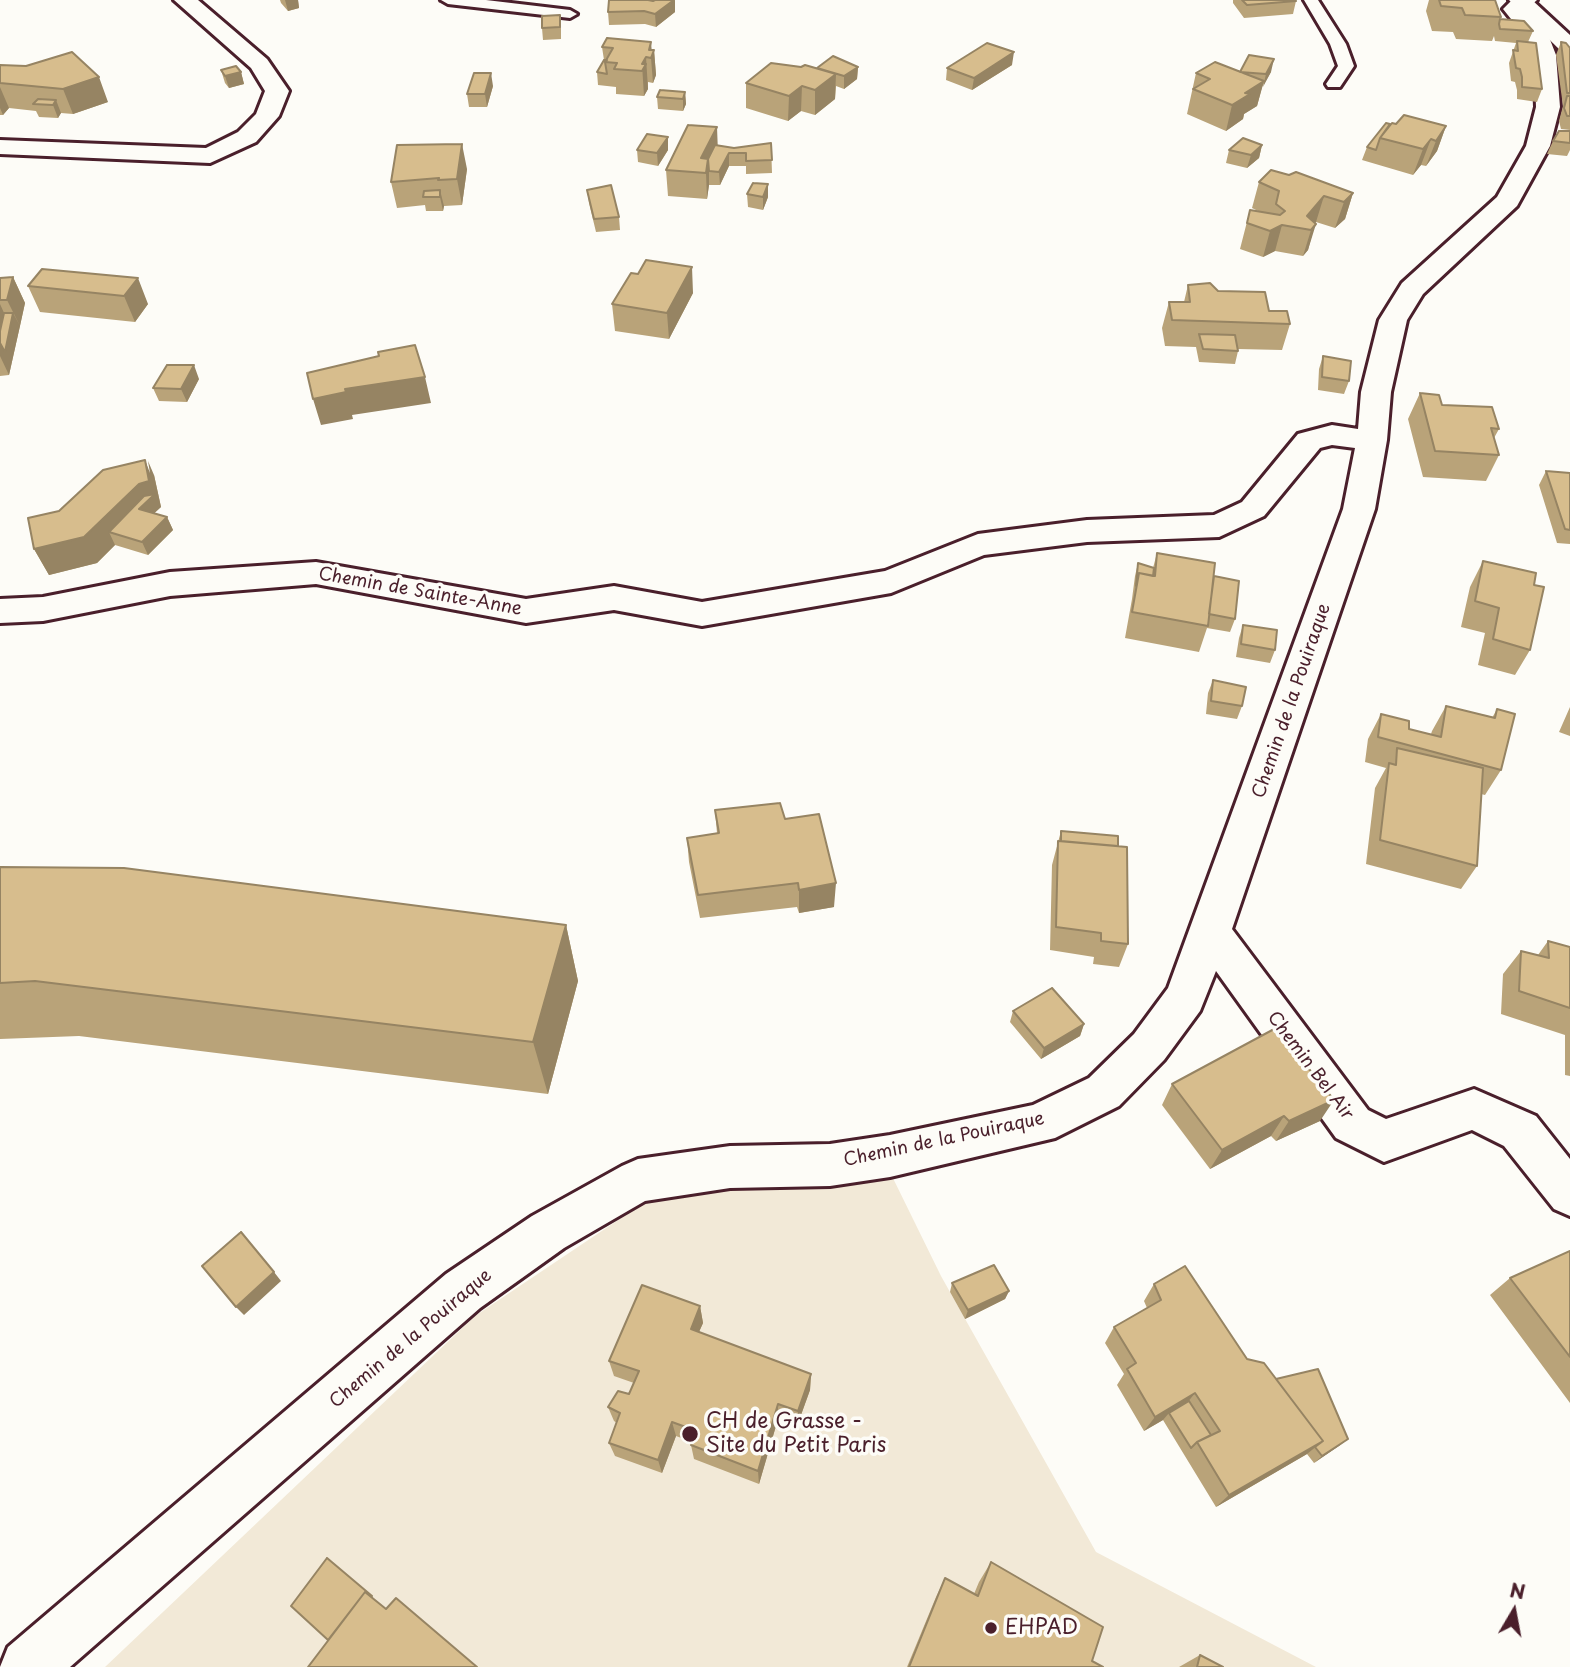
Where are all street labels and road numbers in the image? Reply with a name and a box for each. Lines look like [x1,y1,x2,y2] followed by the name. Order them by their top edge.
[317,563,523,621] street label: Chemin de Sainte-Anne
[1248,601,1336,801] street label: Chemin de la Pouiraque
[1262,1008,1358,1124] street label: Chemin Bel Air
[842,1108,1046,1172] street label: Chemin de la Pouiraque
[326,1265,496,1413] street label: Chemin de la Pouiraque

